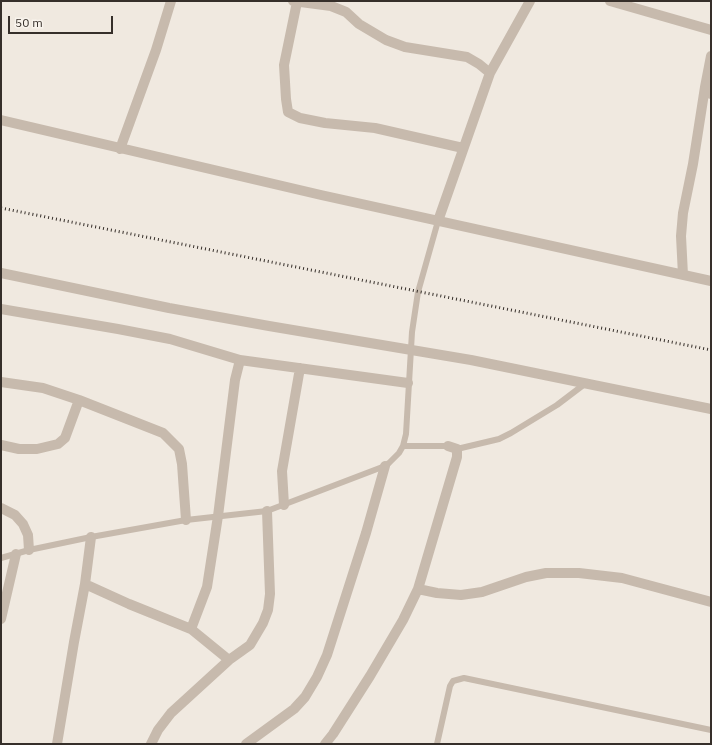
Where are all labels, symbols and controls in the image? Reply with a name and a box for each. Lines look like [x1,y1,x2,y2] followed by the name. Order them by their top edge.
[10,8,115,34] scale bar
[15,15,43,30] text: 50 m

